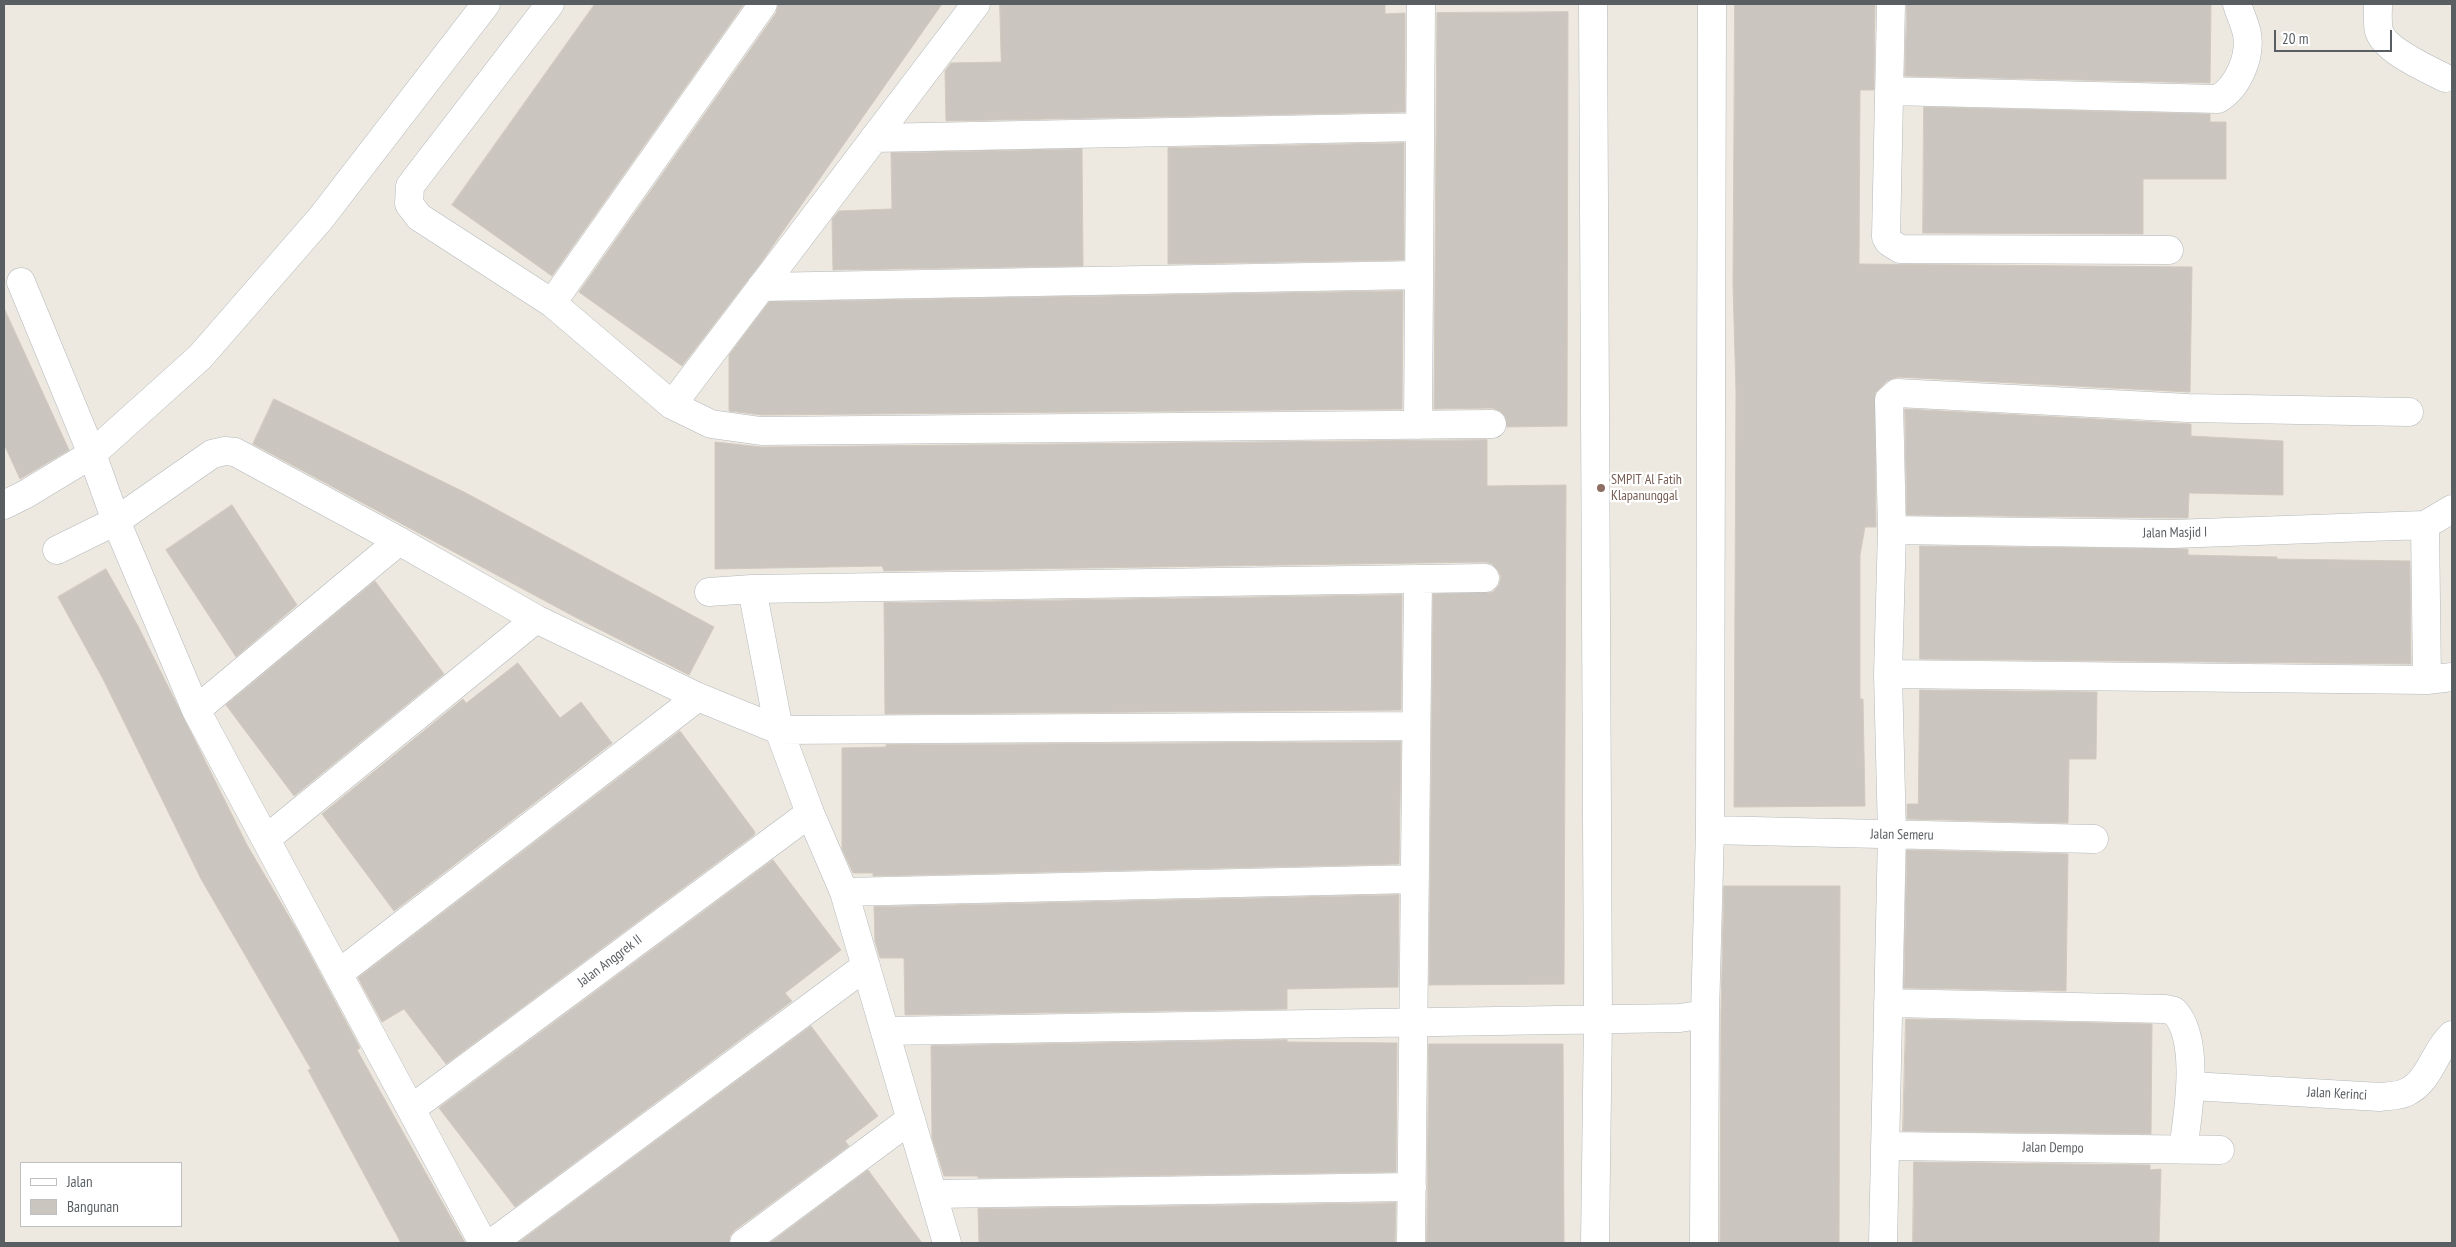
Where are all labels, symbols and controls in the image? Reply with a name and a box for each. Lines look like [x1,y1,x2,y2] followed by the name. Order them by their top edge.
[2276,20,2394,52] scale bar
[2282,29,2308,48] text: 20 m
[1611,472,1682,504] place label: SMPIT Al Fatih Klapanunggal
[1595,482,1607,494] marker: SMPIT Al Fatih Klapanunggal
[2143,524,2207,542] street label: Jalan Masjid I
[1870,826,1934,844] street label: Jalan Semeru
[574,931,646,991] street label: Jalan Anggrek II
[2307,1084,2367,1104] street label: Jalan Kerinci
[2022,1139,2084,1157] street label: Jalan Dempo
[20,1162,182,1227] legend
[67,1172,93,1191] text: Jalan
[67,1197,119,1216] text: Bangunan

